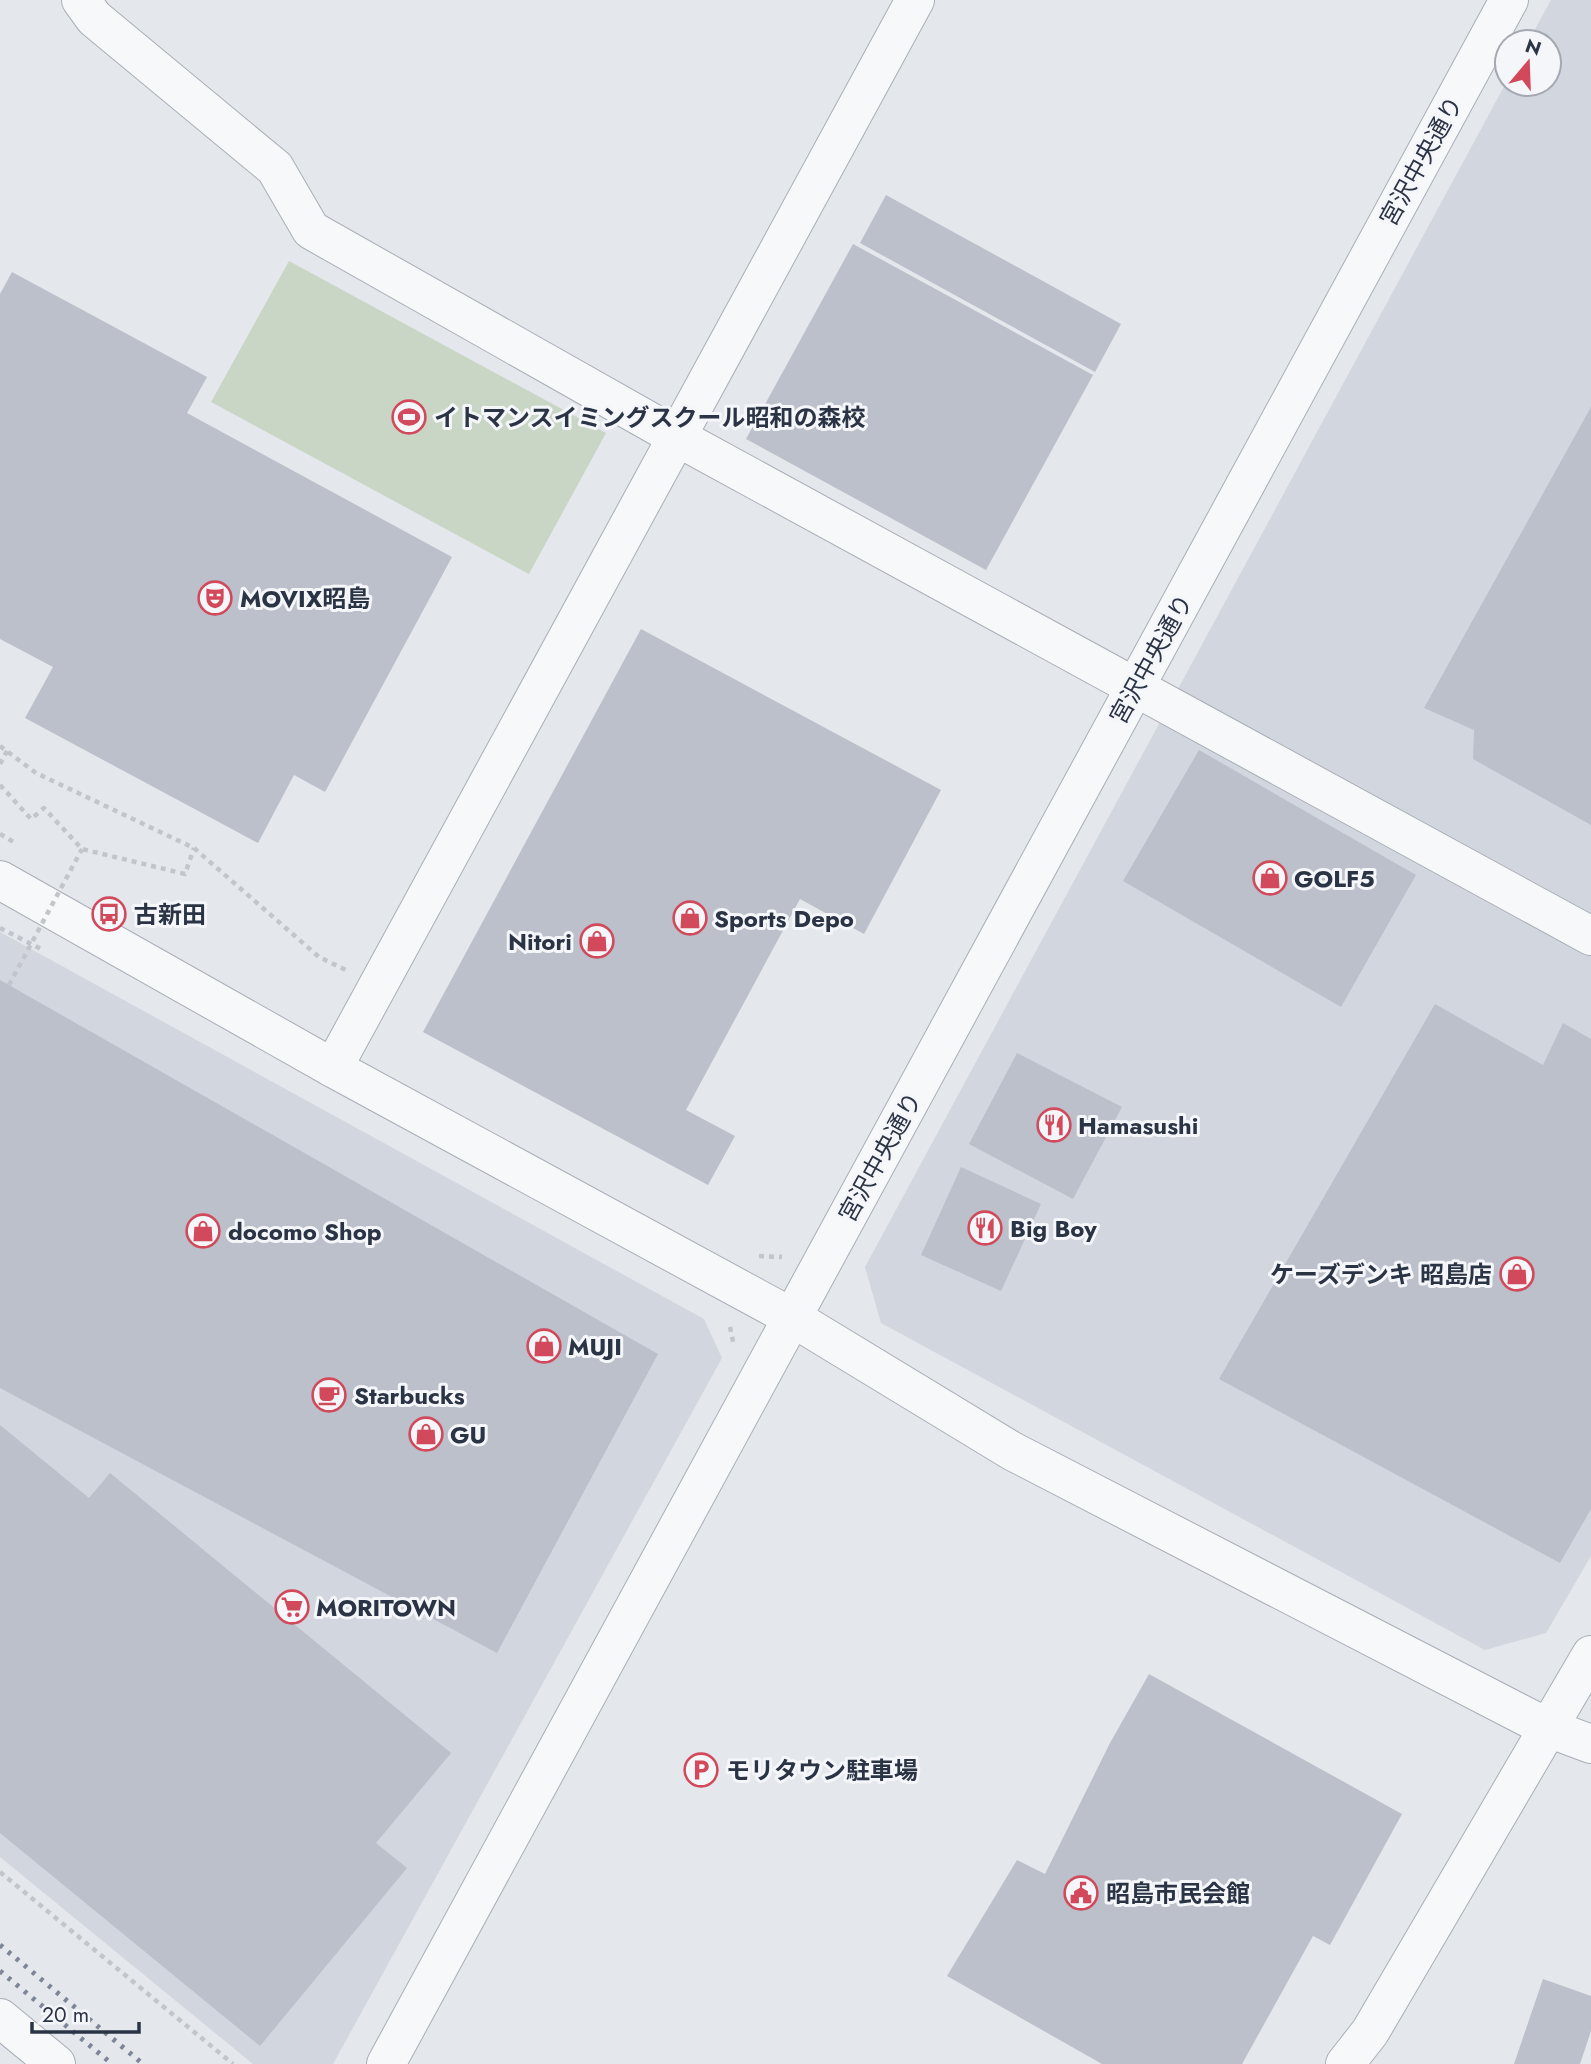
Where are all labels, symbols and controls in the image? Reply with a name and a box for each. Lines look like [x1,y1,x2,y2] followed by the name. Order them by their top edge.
[1493,28,1563,98] north arrow
[1522,32,1545,63] text: N
[1371,90,1471,232] street label: 宮沢中央通り
[390,398,428,436] sports icon: イトマンスイミングスクール昭和の森校
[434,400,866,435] place label: イトマンスイミングスクール昭和の森校
[196,579,234,617] theatre icon: MOVIX昭島
[240,581,370,616] place label: MOVIX昭島
[1101,588,1201,730] street label: 宮沢中央通り
[1251,859,1289,897] shop icon: GOLF5
[1294,861,1375,896] place label: GOLF5
[90,895,128,933] bus stop icon: 古新田
[134,897,206,932] place label: 古新田
[671,899,709,937] shop icon: Sports Depo
[714,901,854,936] place label: Sports Depo
[578,922,616,960] shop icon: Nitori
[508,924,572,959] place label: Nitori
[830,1086,930,1228] street label: 宮沢中央通り
[1035,1106,1073,1144] restaurant icon: Hamasushi
[1078,1108,1198,1143] place label: Hamasushi
[966,1209,1004,1247] restaurant icon: Big Boy
[1010,1211,1097,1246] place label: Big Boy
[184,1212,222,1250] shop icon: docomo Shop
[228,1214,382,1249] place label: docomo Shop
[1498,1255,1536,1293] shop icon: ケーズデンキ 昭島店
[1270,1257,1492,1292] place label: ケーズデンキ 昭島店
[525,1327,563,1365] shop icon: MUJI
[568,1329,622,1364] place label: MUJI
[310,1376,348,1414] cafe icon: Starbucks
[354,1378,465,1413] place label: Starbucks
[407,1415,445,1453] shop icon: GU
[450,1417,486,1452] place label: GU
[273,1588,311,1626] supermarket icon: MORITOWN
[316,1590,456,1625] place label: MORITOWN
[682,1751,720,1789] parking icon: モリタウン駐車場
[726,1753,918,1788] place label: モリタウン駐車場
[1062,1874,1100,1912] public building icon: 昭島市民会館
[1106,1876,1250,1911] place label: 昭島市民会館
[32,1990,138,2034] scale bar
[42,2000,89,2030] text: 20 m

